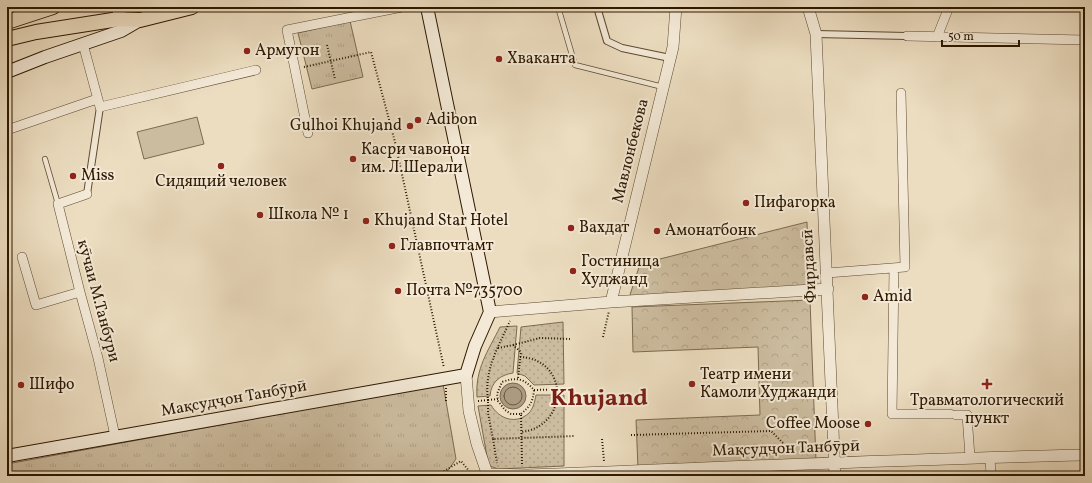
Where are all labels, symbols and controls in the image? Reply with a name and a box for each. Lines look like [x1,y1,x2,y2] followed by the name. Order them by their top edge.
[942,22,1019,48] scale bar
[948,29,974,45] text: 50 m
[255,40,320,62] place label: Армугон
[242,46,252,56] marker: Армугон
[507,48,576,70] place label: Хваканта
[494,54,504,64] marker: Хваканта
[607,96,655,206] street label: Мавлонбекова
[426,109,478,131] place label: Adibon
[290,115,402,137] place label: Gulhoi Khujand
[413,115,423,125] marker: Adibon
[405,121,415,131] marker: Gulhoi Khujand
[361,139,470,179] place label: Касри чавонон им. Л.Шерали
[348,154,358,164] marker: Касри чавонон им. Л.Шерали
[216,161,226,171] marker: Сидящий человек
[81,165,115,187] place label: Miss
[68,171,78,181] marker: Miss
[155,171,287,193] place label: Сидящий человек
[754,192,836,214] place label: Пифагорка
[741,198,751,208] marker: Пифагорка
[268,204,349,226] place label: Школа № 1
[255,210,265,220] marker: Школа № 1
[374,210,509,232] place label: Khujand Star Hotel
[361,216,371,226] marker: Khujand Star Hotel
[579,217,629,239] place label: Вахдат
[665,220,756,242] place label: Амонатбонк
[566,223,576,233] marker: Вахдат
[652,226,662,236] marker: Амонатбонк
[797,228,823,303] street label: Фирдавсӣ
[400,235,494,257] place label: Главпочтамт
[71,237,125,365] street label: кӯчаи М.Танбури
[387,241,397,251] marker: Главпочтамт
[581,251,660,291] place label: Гостиница Худжанд
[568,266,578,276] marker: Гостиница Худжанд
[406,280,523,302] place label: Почта №735700
[393,286,403,296] marker: Почта №735700
[873,286,912,308] place label: Amid
[860,292,870,302] marker: Amid
[700,364,836,404] place label: Театр имени Камоли Худжанди
[29,374,75,396] place label: Шифо
[159,375,309,423] street label: Мақсудҷон Танбӯрӣ
[981,378,993,390] marker: Травматологический пункт
[687,379,697,389] marker: Театр имени Камоли Худжанди
[16,380,26,390] marker: Шифо
[550,382,648,416] district label: Khujand
[910,390,1064,430] place label: Травматологический пункт
[766,413,860,435] place label: Coffee Moose
[863,419,873,429] marker: Coffee Moose
[712,435,860,463] street label: Мақсудҷон Танбӯрӣ

